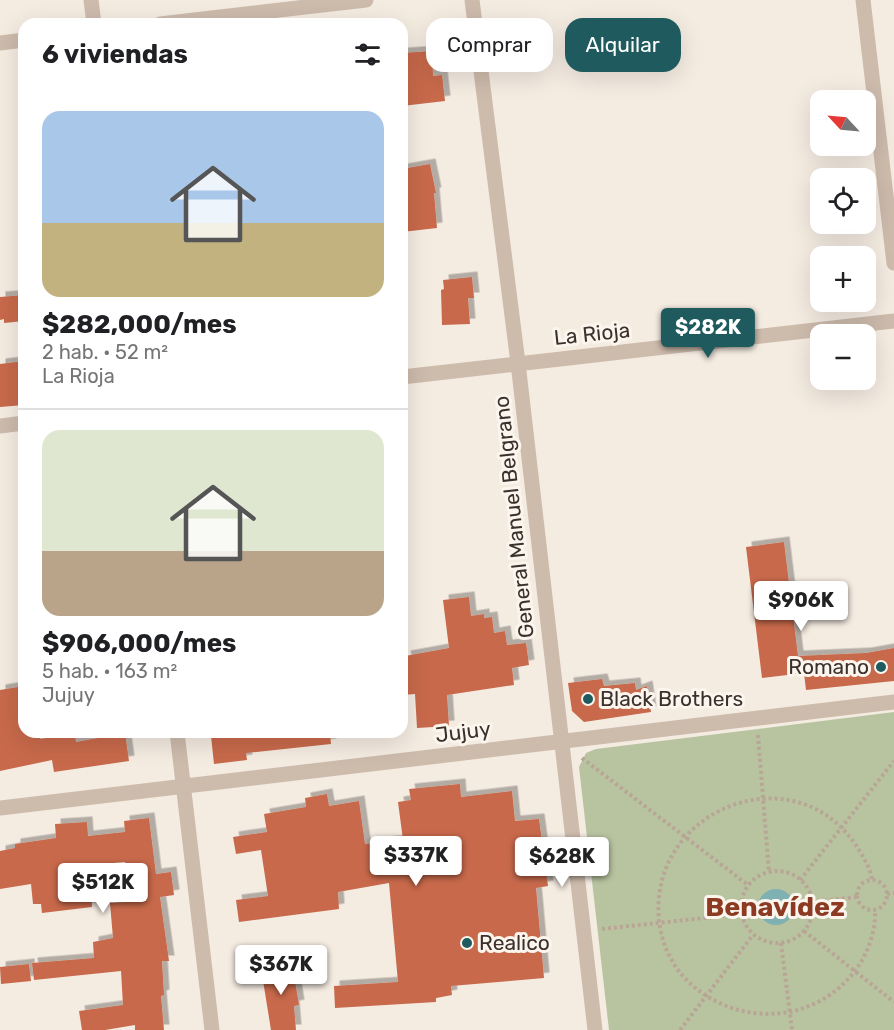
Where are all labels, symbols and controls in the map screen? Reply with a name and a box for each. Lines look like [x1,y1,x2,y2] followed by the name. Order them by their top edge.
[426,18,553,72] chip: Comprar
[565,18,681,72] chip: Alquilar
[351,38,384,71] icon: filters
[42,39,188,70] text: 6 viviendas
[810,90,876,156] north arrow
[810,90,876,390] map controls
[159,150,267,258] icon: home
[810,168,876,234] button: locate
[810,246,876,312] button: +
[666,308,750,359] pin: $282K
[42,309,237,340] text: $282,000/mes
[675,315,741,339] text: $282K
[553,317,631,350] street label: La Rioja
[810,324,876,390] button: −
[42,340,168,364] text: 2 hab. · 52 m²
[42,364,115,388] text: La Rioja
[488,395,539,639] street label: General Manuel Belgrano
[159,469,267,577] icon: home
[759,581,843,632] pin: $906K
[768,588,834,612] text: $906K
[42,628,236,659] text: $906,000/mes
[788,654,869,679] place label: Romano
[42,659,177,683] text: 5 hab. · 163 m²
[874,660,888,674] marker: Romano
[42,683,95,707] text: Jujuy
[600,686,743,711] place label: Black Brothers
[581,692,595,706] marker: Black Brothers
[434,716,492,747] street label: Jujuy
[374,836,458,887] pin: $337K
[520,837,604,888] pin: $628K
[384,843,448,867] text: $337K
[529,844,595,868] text: $628K
[61,863,145,914] pin: $512K
[72,870,134,894] text: $512K
[705,891,845,923] district label: Benavídez
[479,930,550,955] place label: Realico
[460,936,474,950] marker: Realico
[239,945,323,996] pin: $367K
[249,952,313,976] text: $367K

